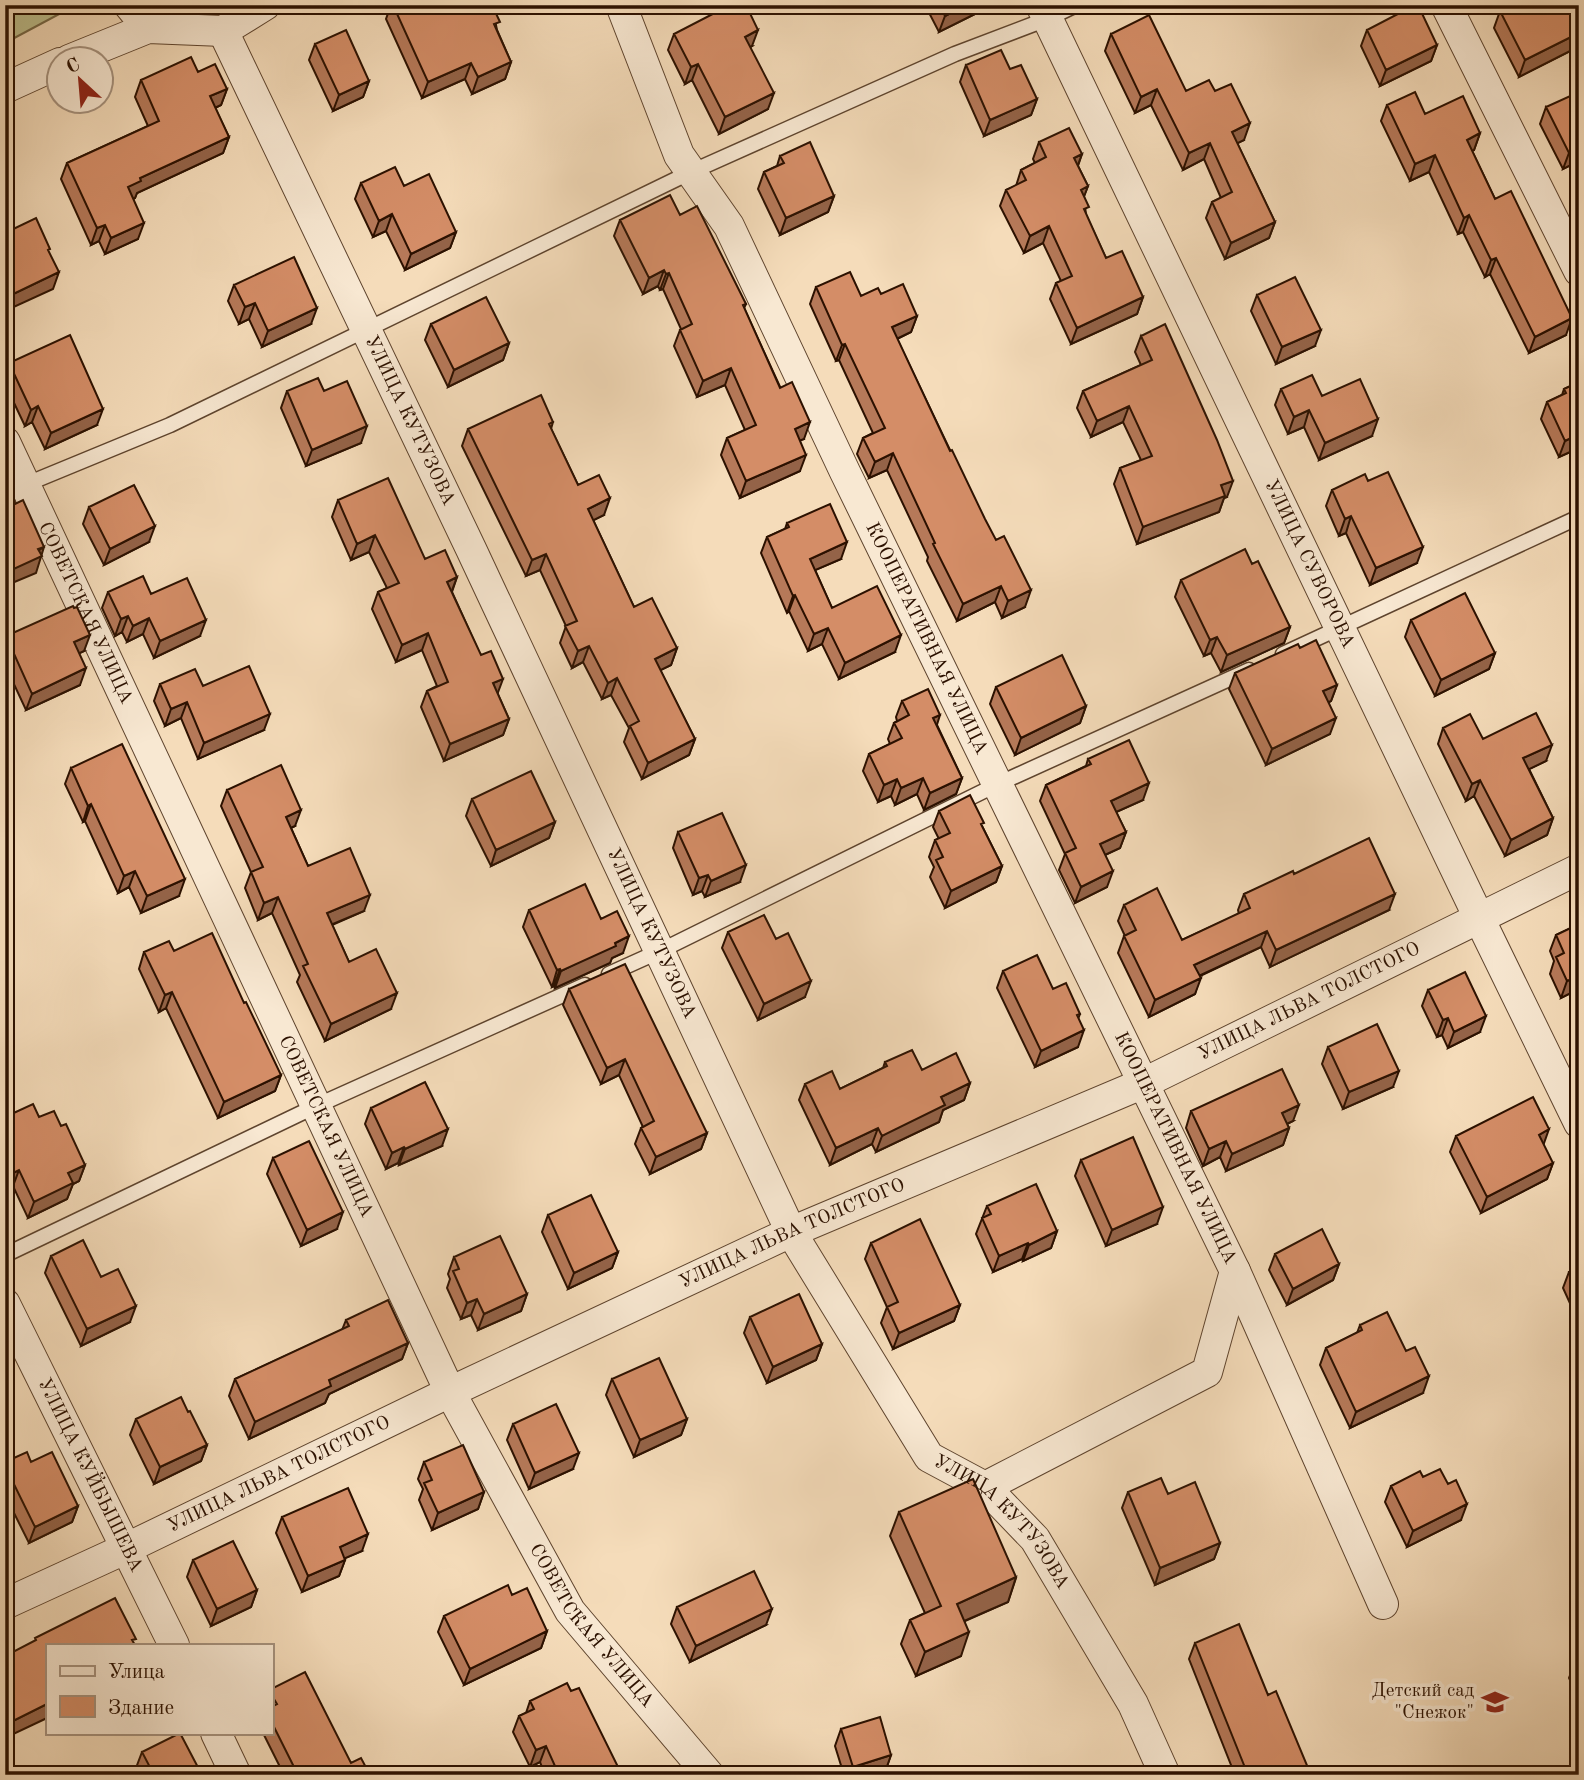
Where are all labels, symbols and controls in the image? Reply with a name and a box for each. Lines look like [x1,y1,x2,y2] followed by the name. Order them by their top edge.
[46,46,116,116] north arrow
[64,56,83,78] text: С
[361,333,458,509] street label: УЛИЦА КУТУЗОВА
[1261,477,1358,652] street label: УЛИЦА СУВОРОВА
[35,519,136,707] street label: СОВЕТСКАЯ УЛИЦА
[862,520,991,758] street label: КООПЕРАТИВНАЯ УЛИЦА
[603,845,699,1022] street label: УЛИЦА КУТУЗОВА
[1195,939,1423,1064] street label: УЛИЦА ЛЬВА ТОЛСТОГО
[1110,1029,1240,1268] street label: КООПЕРАТИВНАЯ УЛИЦА
[275,1033,377,1221] street label: СОВЕТСКАЯ УЛИЦА
[677,1176,908,1292] street label: УЛИЦА ЛЬВА ТОЛСТОГО
[34,1375,146,1575] street label: УЛИЦА КУЙБЫШЕВА
[165,1413,393,1536] street label: УЛИЦА ЛЬВА ТОЛСТОГО
[930,1452,1072,1593] street label: УЛИЦА КУТУЗОВА
[526,1541,657,1712] street label: СОВЕТСКАЯ УЛИЦА
[46,1644,273,1734] legend
[108,1662,165,1683] text: Улица
[1372,1682,1475,1723] place label: Детский сад "Снежок"
[1480,1687,1510,1717] school or university icon: Детский сад "Снежок"
[108,1698,174,1719] text: Здание

